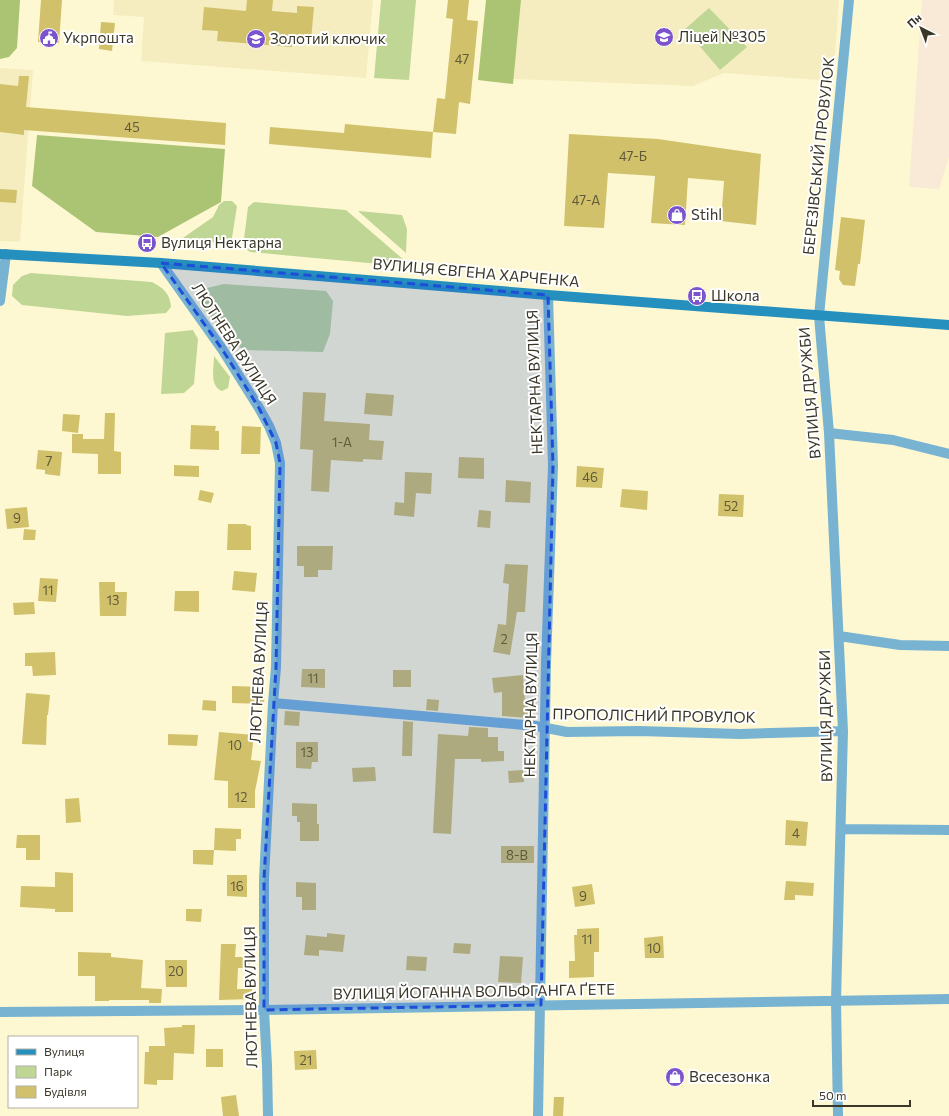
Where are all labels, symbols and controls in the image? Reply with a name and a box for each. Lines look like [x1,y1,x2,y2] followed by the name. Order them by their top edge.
[901,8,941,48] north arrow
[904,10,924,30] text: Пн
[653,26,675,48] school or university icon: Ліцей №305
[38,27,60,49] public building icon: Укрпошта
[678,27,766,45] place label: Ліцей №305
[63,28,134,46] place label: Укрпошта
[245,28,267,50] school or university icon: Золотий ключик
[270,29,386,47] place label: Золотий ключик
[455,51,469,67] house number: 47
[799,56,837,256] street label: БЕРЕЗІВСЬКИЙ ПРОВУЛОК
[124,119,140,135] house number: 45
[619,148,647,164] house number: 47-Б
[572,192,600,208] house number: 47-А
[666,204,688,226] shop icon: Stihl
[691,205,722,223] place label: Stihl
[136,232,158,254] bus stop icon: Вулиця Нектарна
[161,233,282,251] place label: Вулиця Нектарна
[372,254,580,290] street label: ВУЛИЦЯ ЄВГЕНА ХАРЧЕНКА
[189,279,281,408] street label: ЛЮТНЕВА ВУЛИЦЯ
[686,285,708,307] bus stop icon: Школа
[711,286,760,304] place label: Школа
[522,309,546,455] street label: НЕКТАРНА ВУЛИЦЯ
[794,326,824,460] street label: ВУЛИЦЯ ДРУЖБИ
[332,434,352,450] house number: 1-А
[46,453,53,469] house number: 7
[582,469,598,485] house number: 46
[724,498,738,514] house number: 52
[13,510,21,526] house number: 9
[42,582,54,598] house number: 11
[107,592,119,608] house number: 13
[245,601,271,743] street label: ЛЮТНЕВА ВУЛИЦЯ
[500,631,508,647] house number: 2
[520,632,540,778] street label: НЕКТАРНА ВУЛИЦЯ
[815,650,835,782] street label: ВУЛИЦЯ ДРУЖБИ
[307,670,319,686] house number: 11
[552,704,756,726] street label: ПРОПОЛІСНИЙ ПРОВУЛОК
[228,737,242,753] house number: 10
[301,744,313,760] house number: 13
[235,789,247,805] house number: 12
[792,825,800,841] house number: 4
[506,847,528,863] house number: 8-В
[230,878,244,894] house number: 16
[579,888,587,904] house number: 9
[240,926,260,1068] street label: ЛЮТНЕВА ВУЛИЦЯ
[581,931,593,947] house number: 11
[647,940,661,956] house number: 10
[168,963,184,979] house number: 20
[333,980,615,1002] street label: ВУЛИЦЯ ЙОГАННА ВОЛЬФГАНГА ҐЕТЕ
[8,1036,138,1108] legend
[44,1044,85,1058] text: Вулиця
[300,1052,312,1068] house number: 21
[44,1064,73,1078] text: Парк
[664,1066,686,1088] shop icon: Всесезонка
[689,1067,770,1085] place label: Всесезонка
[813,1082,910,1108] scale bar
[44,1084,87,1098] text: Будівля
[819,1088,847,1102] text: 50 m

